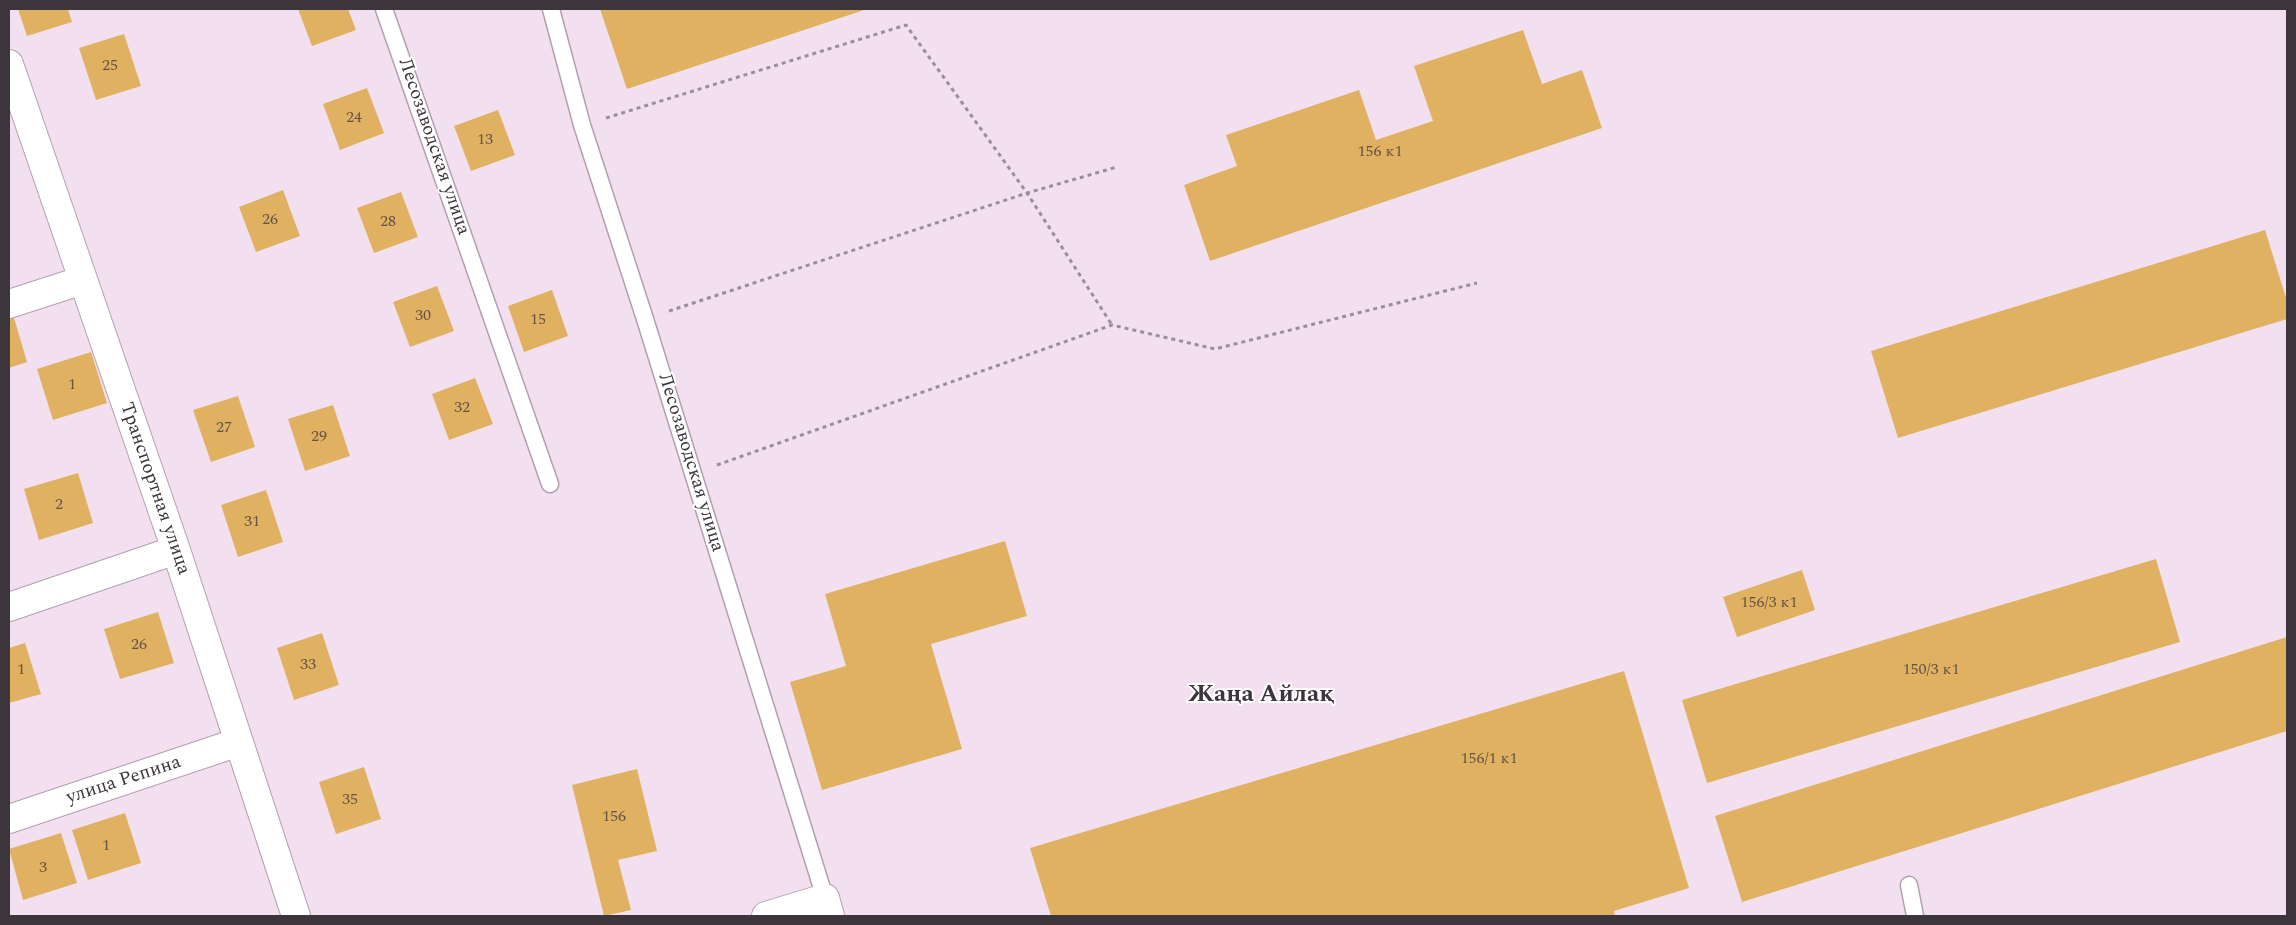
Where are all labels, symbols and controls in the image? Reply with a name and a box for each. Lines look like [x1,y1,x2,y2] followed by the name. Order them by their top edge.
[392,56,474,238] street label: Лесозаводская улица
[102,57,118,77] house number: 25
[346,109,362,129] house number: 24
[477,131,493,151] house number: 13
[1358,143,1402,163] house number: 156 к1
[262,211,278,231] house number: 26
[380,213,396,233] house number: 28
[415,307,431,327] house number: 30
[530,311,546,331] house number: 15
[652,371,728,555] street label: Лесозаводская улица
[68,376,76,396] house number: 1
[454,399,470,419] house number: 32
[114,400,194,578] street label: Транспортная улица
[216,419,232,439] house number: 27
[311,428,327,448] house number: 29
[55,496,63,516] house number: 2
[244,513,260,533] house number: 31
[1741,594,1797,614] house number: 156/3 к1
[131,636,147,656] house number: 26
[300,656,316,676] house number: 33
[17,661,25,681] house number: 1
[1903,661,1959,681] house number: 150/3 к1
[1188,682,1334,710] district label: Жаңа Айлақ
[1461,750,1517,770] house number: 156/1 к1
[64,752,184,810] street label: улица Репина
[342,791,358,811] house number: 35
[602,808,626,828] house number: 156
[102,837,110,857] house number: 1
[39,859,47,879] house number: 3

